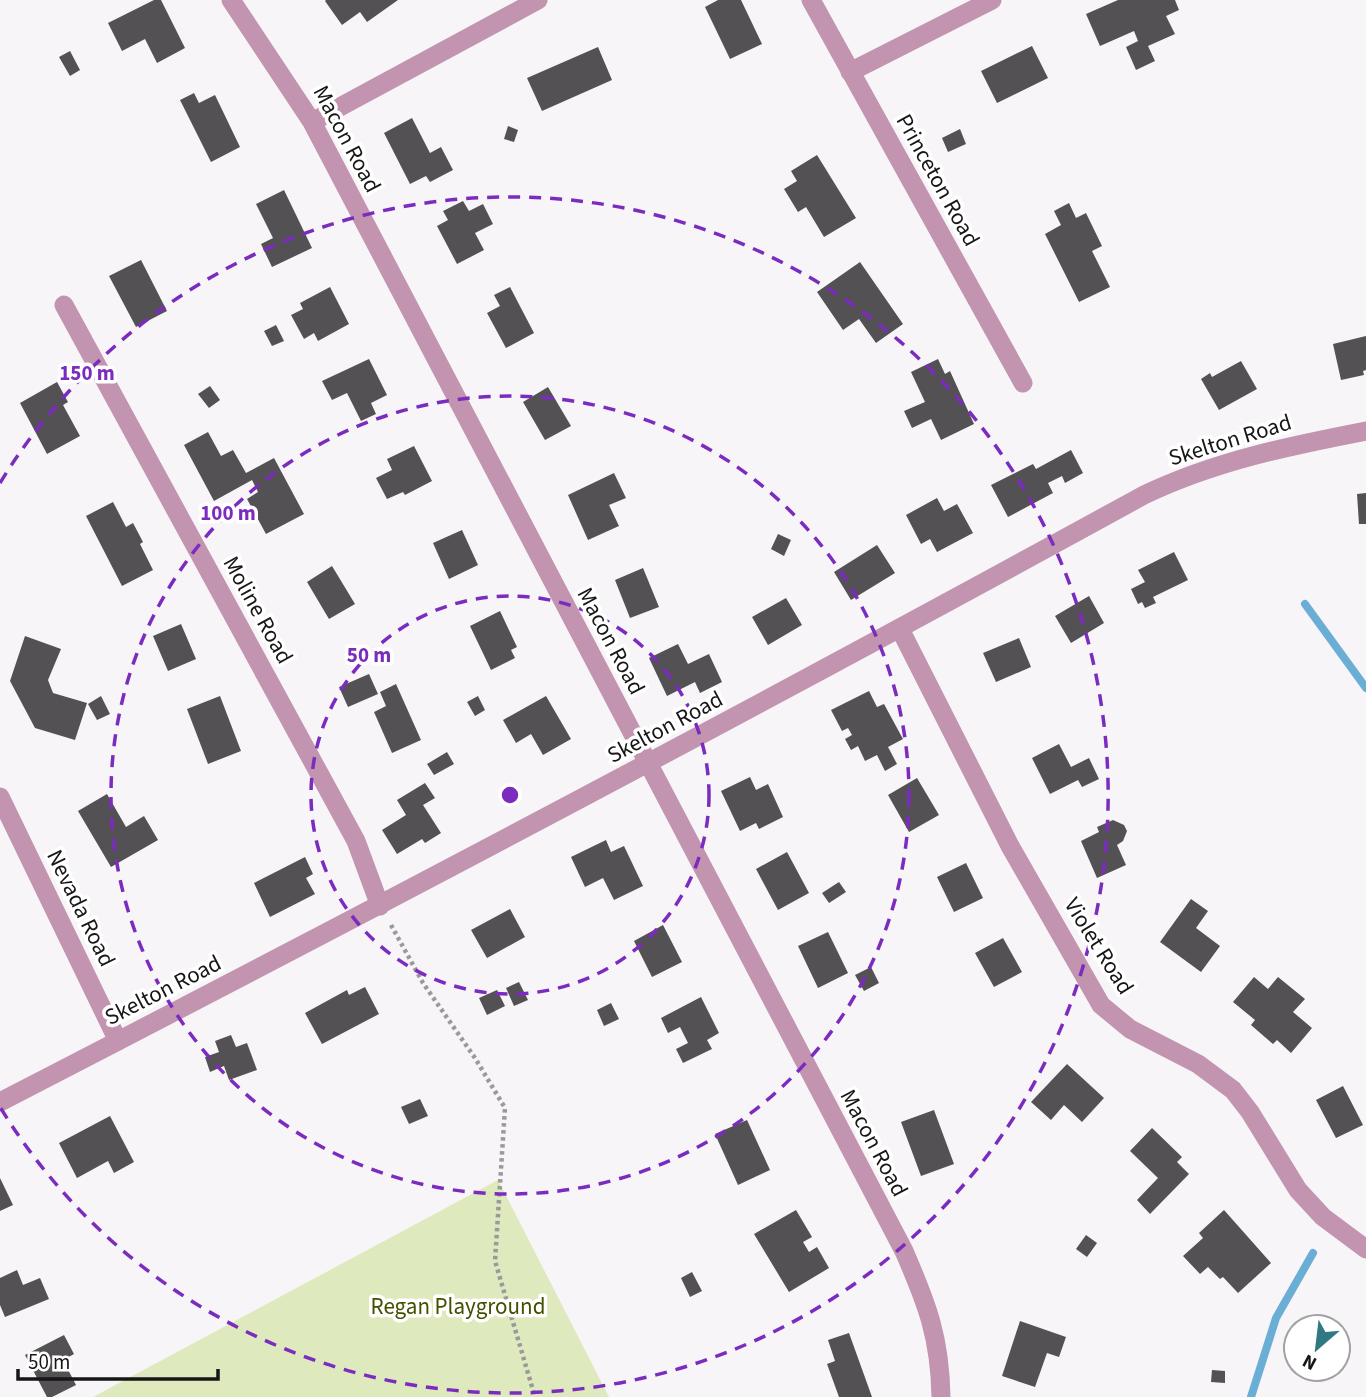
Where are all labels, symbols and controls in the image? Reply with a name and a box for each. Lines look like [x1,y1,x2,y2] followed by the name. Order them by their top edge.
[305,79,389,199] street label: Macon Road
[888,108,988,252] street label: Princeton Road
[59,358,115,388] text: 150 m
[1164,406,1296,474] street label: Skelton Road
[200,498,256,528] text: 100 m
[215,550,301,670] street label: Moline Road
[569,581,653,701] street label: Macon Road
[347,640,391,670] text: 50 m
[601,683,729,771] street label: Skelton Road
[498,783,522,807] centre of rings
[38,844,124,972] street label: Nevada Road
[1056,891,1142,1001] street label: Violet Road
[99,946,227,1034] street label: Skelton Road
[832,1083,916,1203] street label: Macon Road
[371,1290,545,1323] park label: Regan Playground
[1282,1313,1352,1383] north arrow
[18,1338,217,1382] scale bar
[28,1347,70,1377] text: 50 m
[1298,1347,1322,1377] text: N

